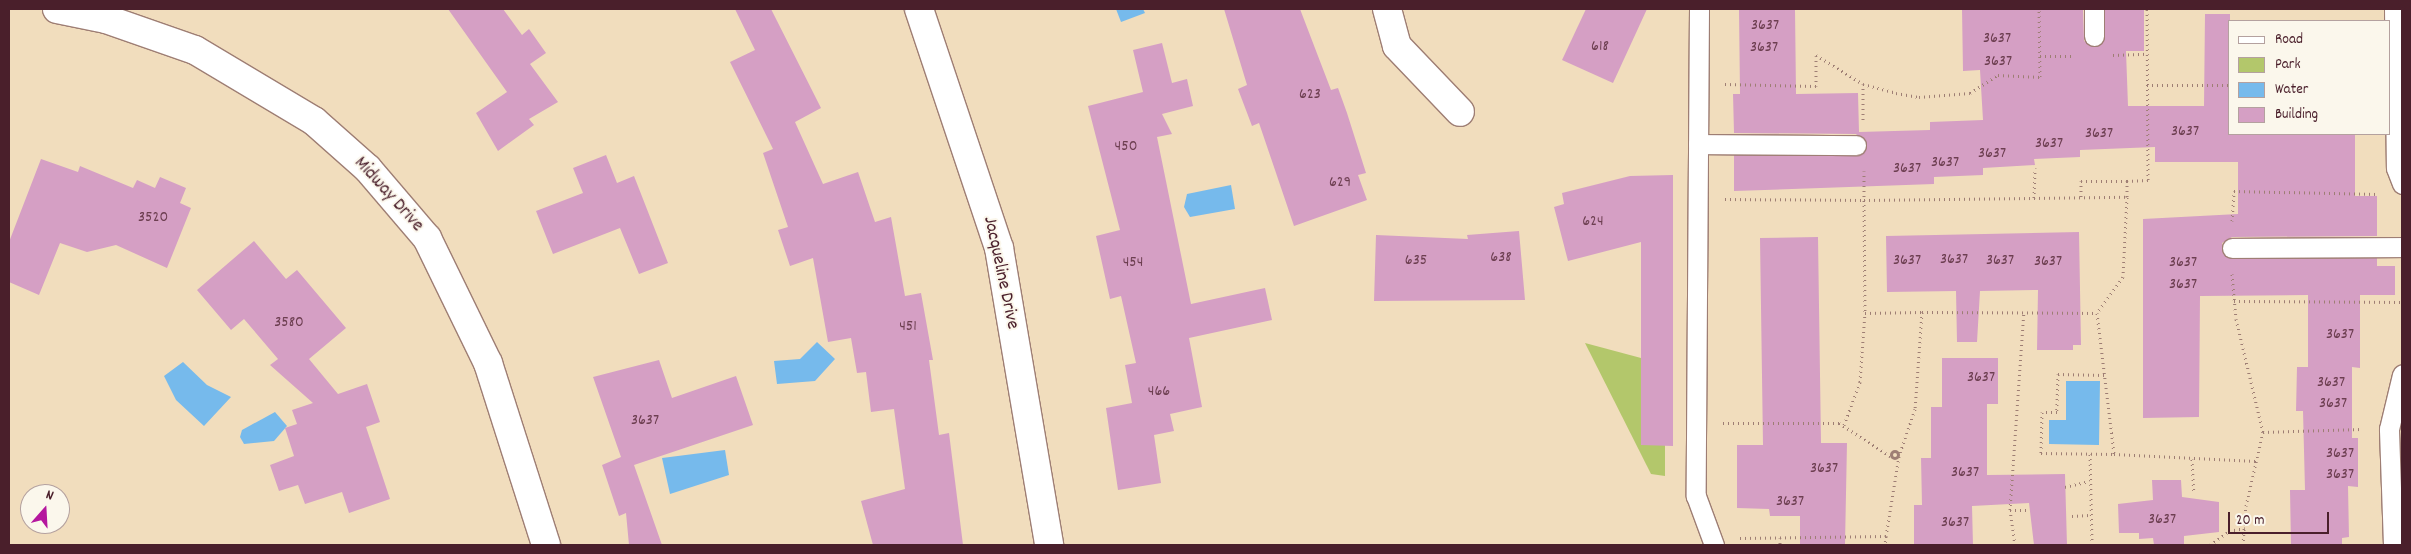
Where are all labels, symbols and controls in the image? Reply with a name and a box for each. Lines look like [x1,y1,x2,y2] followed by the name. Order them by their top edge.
[1751,16,1779,36] house number: 3637
[2228,20,2391,135] legend
[1983,29,2011,49] house number: 3637
[2275,29,2303,51] text: Road
[1591,37,1609,57] house number: 618
[1750,38,1778,58] house number: 3637
[1984,52,2012,72] house number: 3637
[2275,54,2301,76] text: Park
[2275,79,2308,101] text: Water
[1299,85,1321,105] house number: 623
[2275,104,2318,126] text: Building
[2171,122,2199,142] house number: 3637
[2085,124,2113,144] house number: 3637
[2035,134,2063,154] house number: 3637
[1115,137,1137,157] house number: 450
[1978,144,2006,164] house number: 3637
[348,153,428,237] street label: Midway Drive
[1931,153,1959,173] house number: 3637
[1893,159,1921,179] house number: 3637
[1329,173,1351,193] house number: 629
[138,208,168,228] house number: 3520
[1582,212,1604,232] house number: 624
[977,215,1023,331] street label: Jacqueline Drive
[1490,248,1512,268] house number: 638
[1940,250,1968,270] house number: 3637
[1405,251,1427,271] house number: 635
[1893,251,1921,271] house number: 3637
[1986,251,2014,271] house number: 3637
[2034,252,2062,272] house number: 3637
[1123,253,1143,273] house number: 454
[2169,253,2197,273] house number: 3637
[2169,275,2197,295] house number: 3637
[274,313,304,333] house number: 3580
[899,317,917,337] house number: 451
[2326,325,2354,345] house number: 3637
[1967,368,1995,388] house number: 3637
[2317,373,2345,393] house number: 3637
[1148,382,1170,402] house number: 466
[2319,394,2347,414] house number: 3637
[631,411,659,431] house number: 3637
[2326,444,2354,464] house number: 3637
[1810,459,1838,479] house number: 3637
[1951,463,1979,483] house number: 3637
[2326,465,2354,485] house number: 3637
[20,484,70,534] north arrow
[43,485,56,506] text: N
[1776,492,1804,512] house number: 3637
[2231,502,2332,534] scale bar
[2148,510,2176,530] house number: 3637
[2236,510,2264,532] text: 20 m
[1941,513,1969,533] house number: 3637

